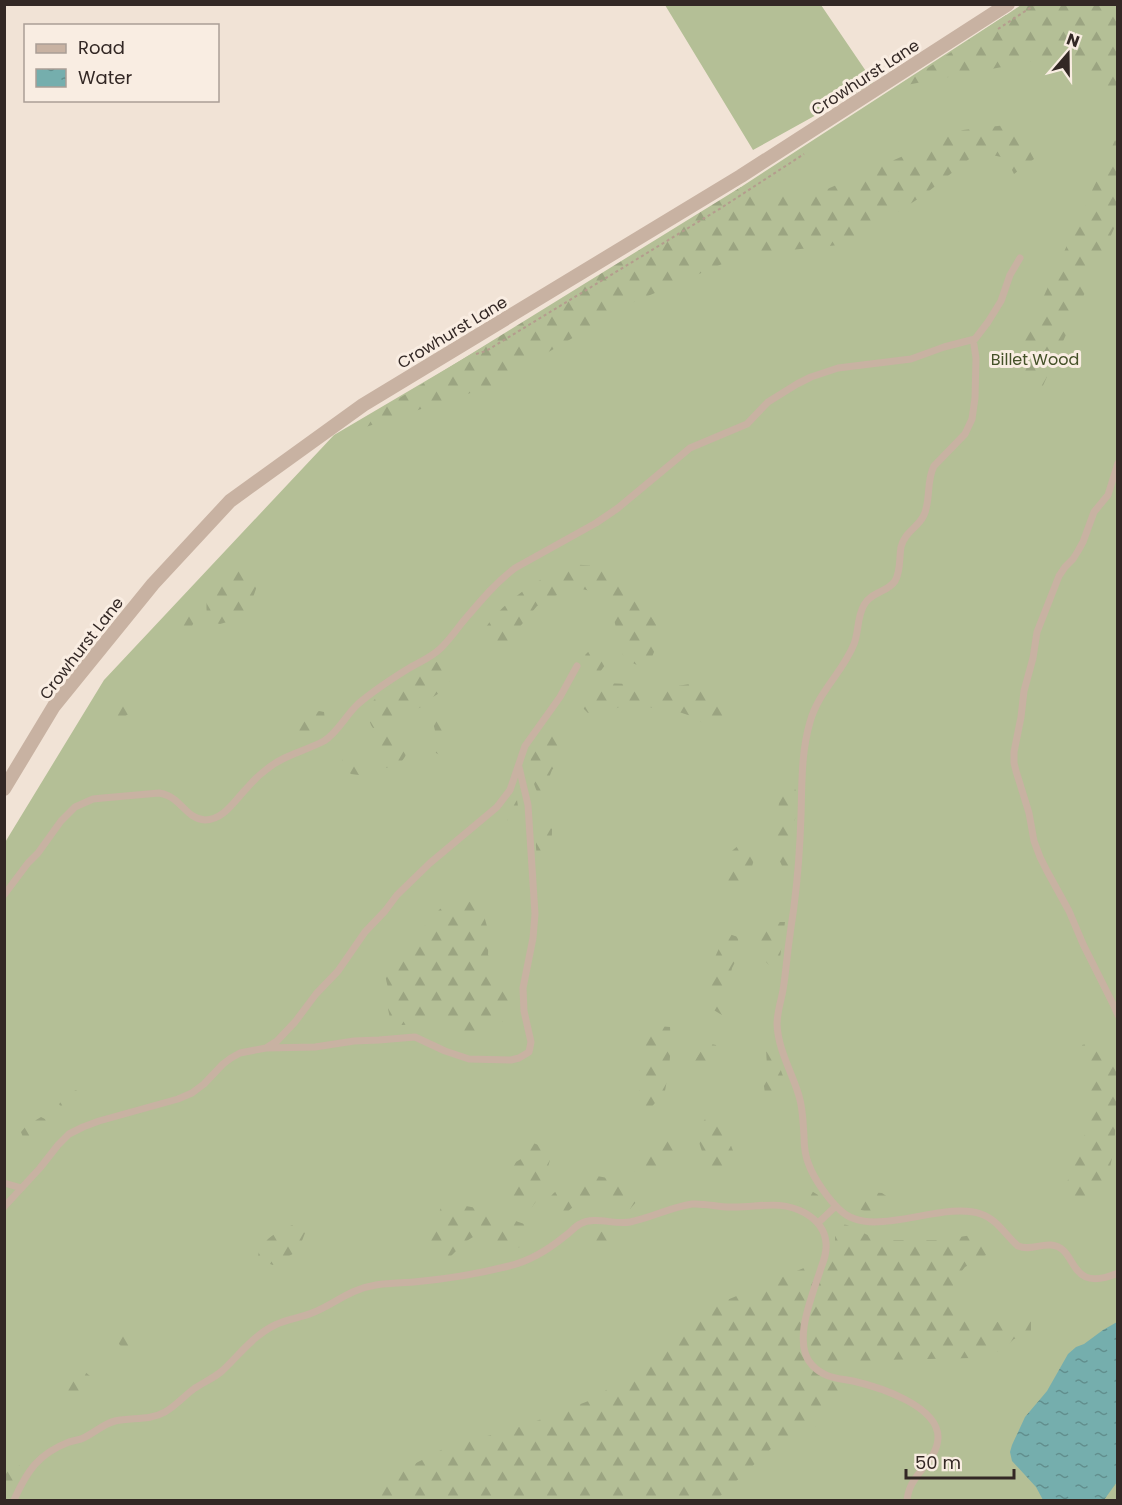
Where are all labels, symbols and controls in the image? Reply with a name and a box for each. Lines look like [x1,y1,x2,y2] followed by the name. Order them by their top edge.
[24,24,219,102] legend
[1038,24,1098,84] north arrow
[1063,28,1083,53] text: N
[807,34,924,121] street label: Crowhurst Lane
[78,35,125,60] text: Road
[78,65,132,90] text: Water
[393,290,512,374] street label: Crowhurst Lane
[991,348,1079,371] park label: Billet Wood
[34,592,129,704] street label: Crowhurst Lane
[906,1442,1014,1480] scale bar
[915,1450,961,1475] text: 50 m

